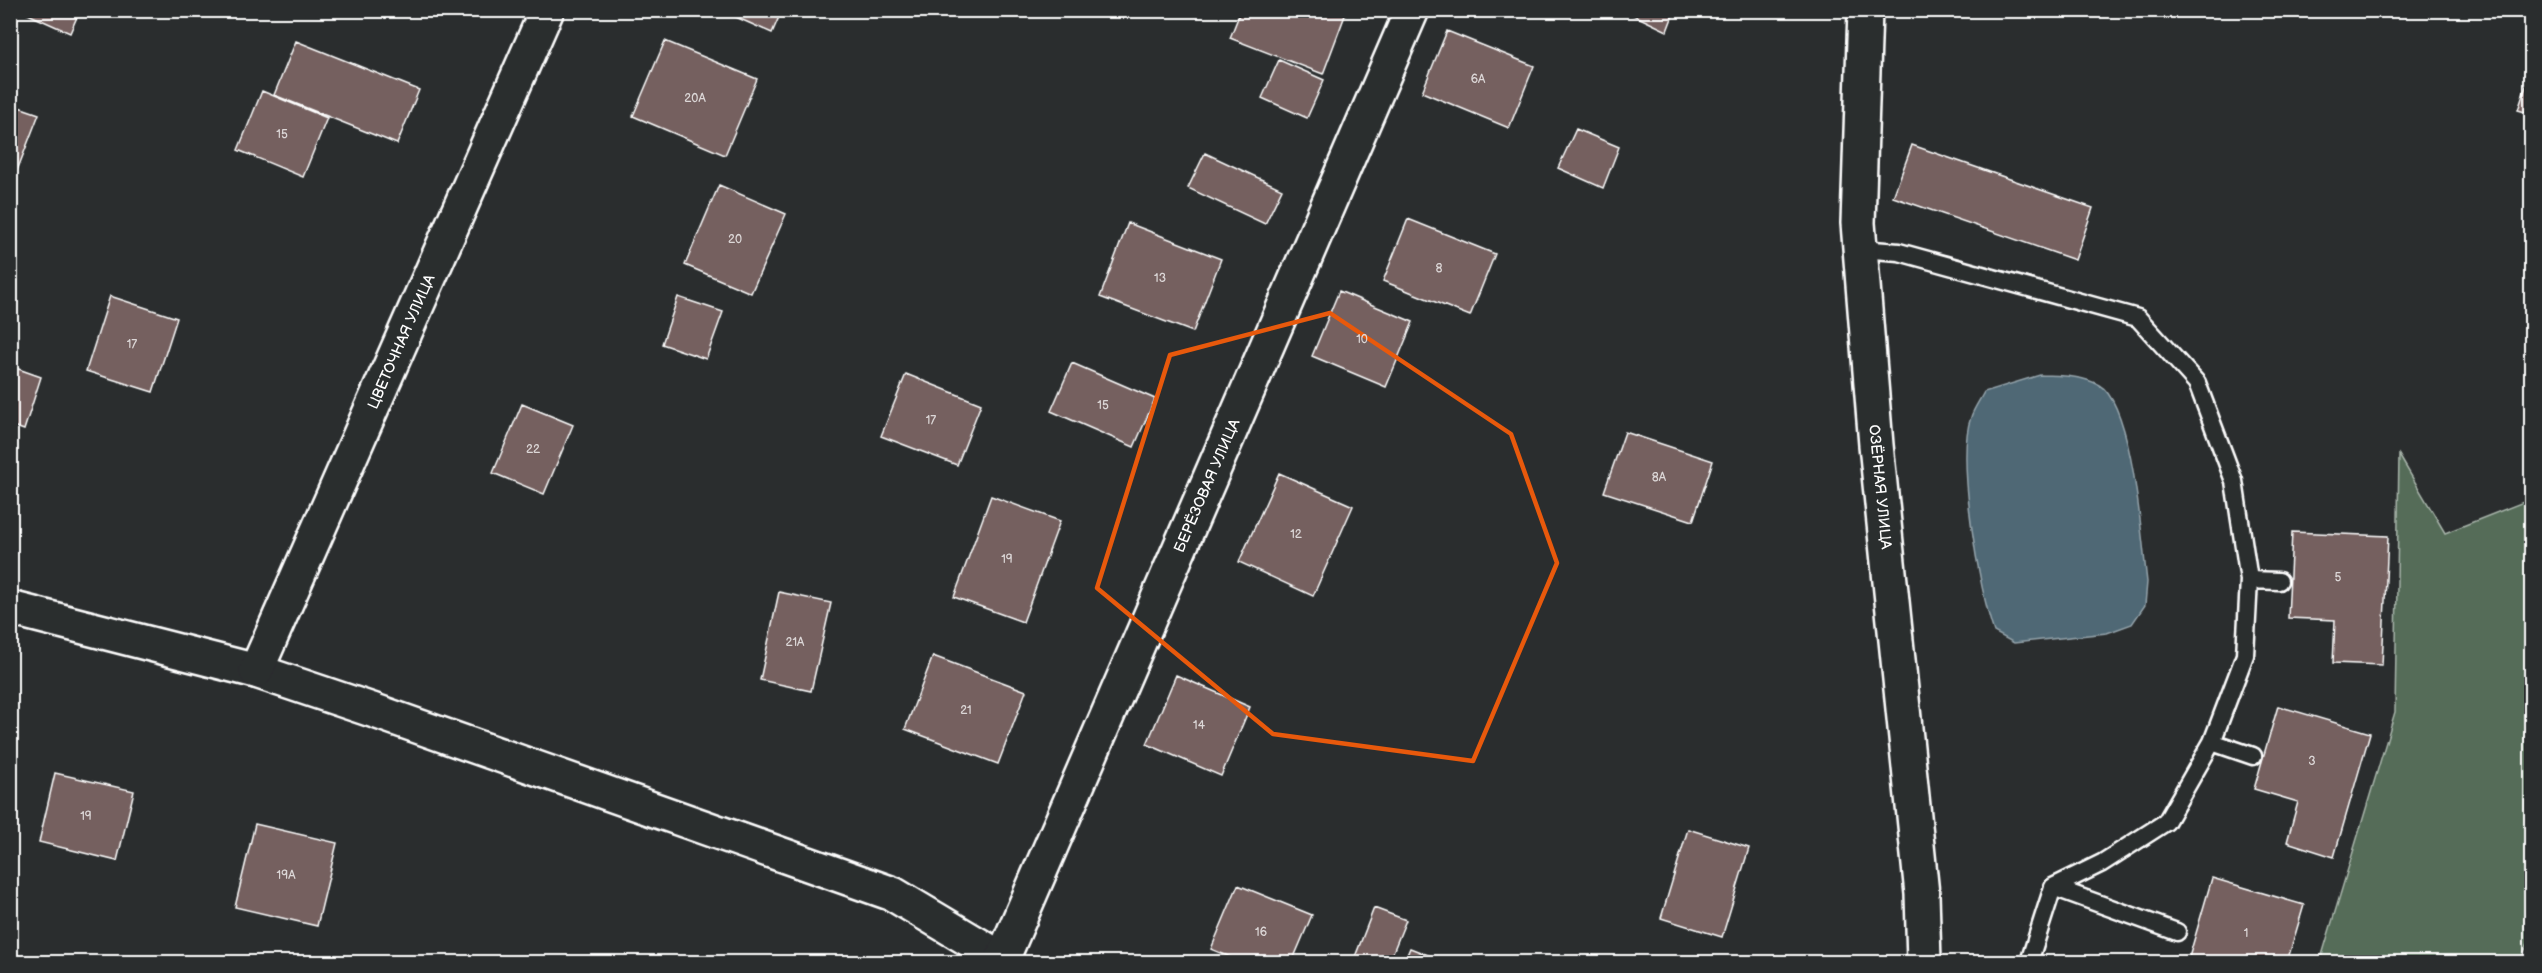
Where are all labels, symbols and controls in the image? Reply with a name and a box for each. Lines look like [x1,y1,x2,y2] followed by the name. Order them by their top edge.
[1471,72,1486,87] house number: 6А
[684,91,706,106] house number: 20А
[276,127,288,142] house number: 15
[728,232,742,247] house number: 20
[1436,261,1443,276] house number: 8
[363,270,439,412] street label: ЦВЕТОЧНАЯ УЛИЦА
[1154,271,1166,286] house number: 13
[1356,332,1368,347] house number: 10
[127,337,137,352] house number: 17
[1097,398,1109,413] house number: 15
[926,413,936,428] house number: 17
[1170,415,1244,555] street label: БЕРЁЗОВАЯ УЛИЦА
[1865,424,1896,551] street label: ОЗЁРНАЯ УЛИЦА
[526,442,540,457] house number: 22
[1652,470,1667,485] house number: 8А
[1290,527,1302,542] house number: 12
[1001,552,1013,567] house number: 19
[2335,570,2342,585] house number: 5
[786,635,805,650] house number: 21А
[960,703,972,718] house number: 21
[1193,718,1206,733] house number: 14
[2308,754,2316,769] house number: 3
[80,809,92,824] house number: 19
[277,868,296,883] house number: 19А
[1255,925,1267,940] house number: 16
[2244,926,2248,941] house number: 1

